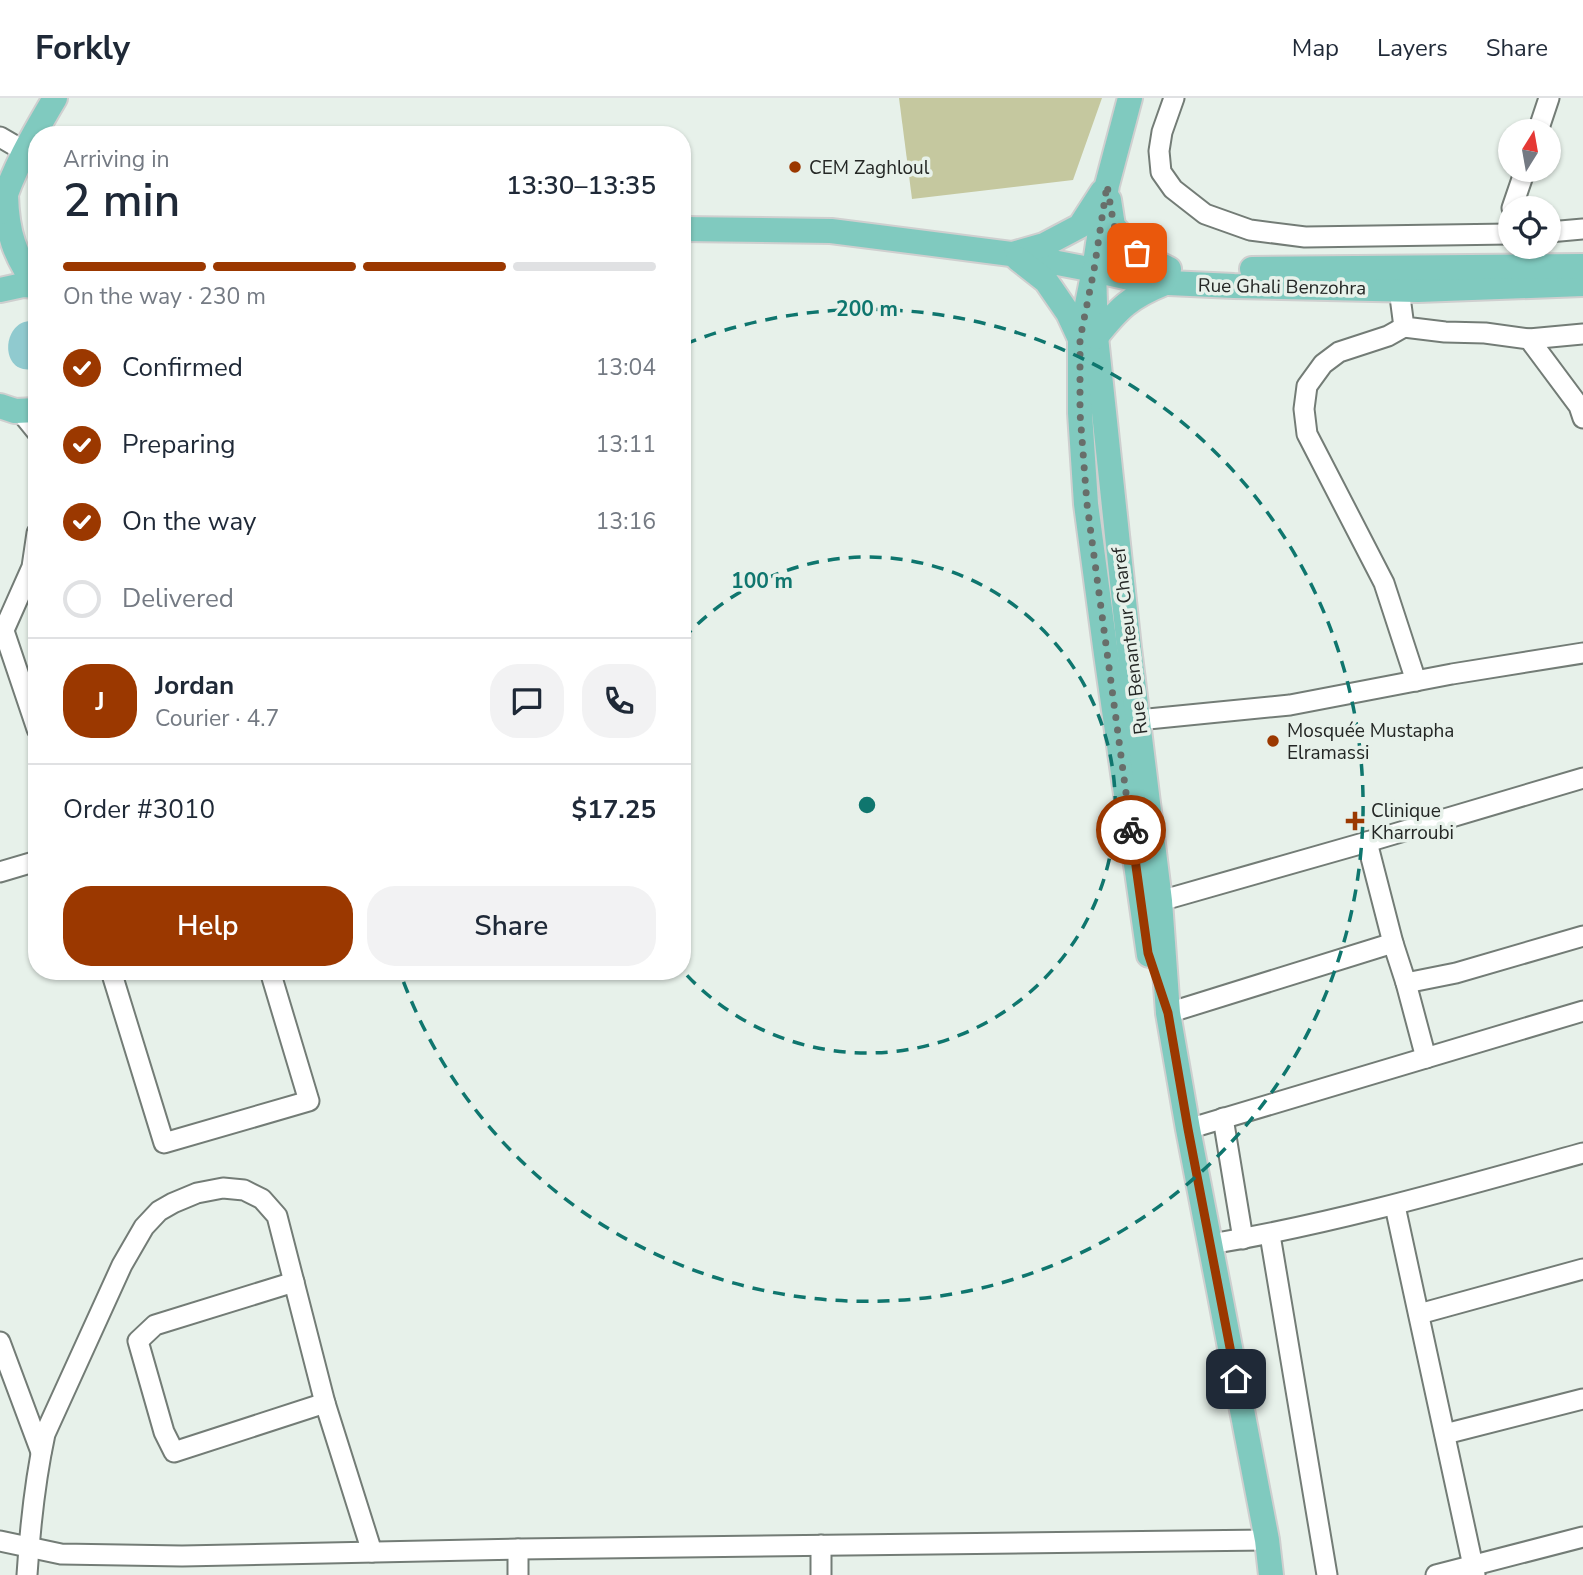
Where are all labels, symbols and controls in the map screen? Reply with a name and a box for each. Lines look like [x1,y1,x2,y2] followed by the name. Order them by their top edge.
[35,26,130,71] text: Forkly
[1292,32,1339,64] text: Map
[1377,32,1448,64] text: Layers
[1486,32,1548,64] text: Share
[1498,119,1561,182] north arrow
[1498,119,1561,259] map controls
[63,144,170,175] text: Arriving in
[809,155,930,181] place label: CEM Zaghloul
[787,159,803,175] marker: CEM Zaghloul
[506,168,656,203] text: 13:30–13:35
[63,169,180,232] text: 2 min
[1498,196,1561,259] button: locate
[1107,223,1167,283] pin
[1118,234,1156,272] icon: bag
[1198,273,1366,301] street label: Rue Ghali Benzohra
[63,281,266,312] text: On the way · 230 m
[836,295,898,323] text: 200 m
[63,349,101,387] icon: check
[122,350,243,385] text: Confirmed
[596,352,656,383] text: 13:04
[63,426,101,464] icon: check
[122,427,235,462] text: Preparing
[596,429,656,460] text: 13:11
[63,503,101,541] icon: check
[122,504,256,539] text: On the way
[596,506,656,537] text: 13:16
[1106,545,1154,736] street label: Rue Benanteur Charef
[731,567,793,595] text: 100 m
[122,581,234,616] text: Delivered
[490,664,564,738] button: chat
[582,664,656,738] button: phone
[155,668,234,703] text: Jordan
[95,684,105,719] text: J
[155,703,279,734] text: Courier · 4.7
[1287,718,1454,766] place label: Mosquée Mustapha Elramassi
[1265,733,1281,749] marker: Mosquée Mustapha Elramassi
[63,792,215,827] text: Order #3010
[572,792,656,827] text: $17.25
[855,793,879,817] centre of rings
[1096,795,1166,865] courier
[1371,798,1454,846] place label: Clinique Kharroubi
[1112,811,1150,849] icon: bike
[1345,811,1365,831] marker: Clinique Kharroubi
[63,886,353,966] button: Help
[367,886,656,966] button: Share
[1206,1349,1266,1409] pin
[1217,1360,1255,1398] icon: home

